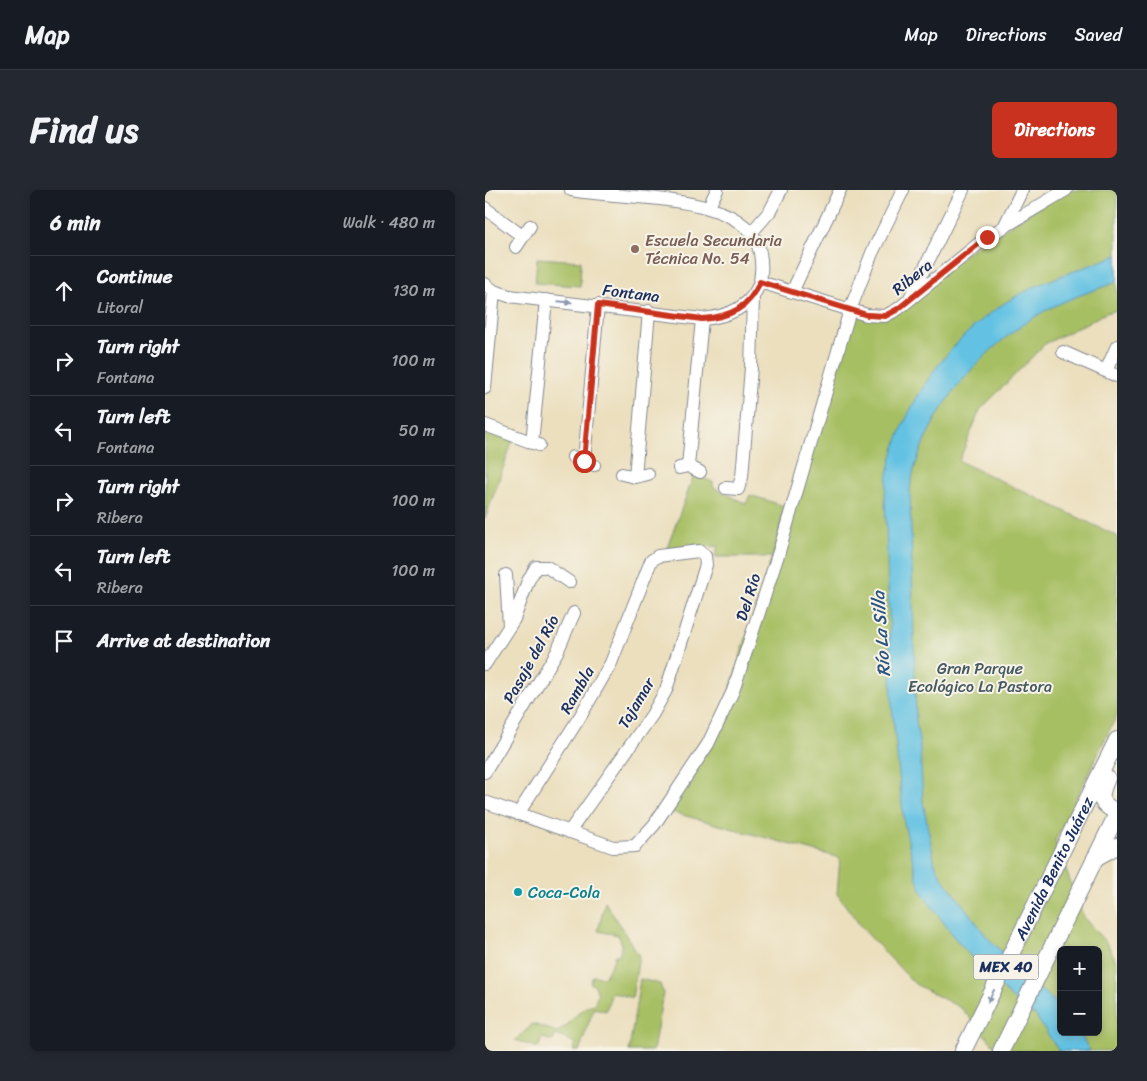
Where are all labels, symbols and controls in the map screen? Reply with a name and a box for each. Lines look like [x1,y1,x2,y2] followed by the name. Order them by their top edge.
[25,14,69,56] text: Map
[905,19,938,51] text: Map
[966,19,1047,51] text: Directions
[1075,19,1122,51] text: Saved
[30,99,138,161] text: Find us
[992,102,1117,158] button: Directions
[50,204,101,242] text: 6 min
[343,208,435,237] text: Walk · 480 m
[645,226,783,273] place label: Escuela Secundaria Técnica No. 54
[976,226,999,249] route end
[629,243,641,255] marker: Escuela Secundaria Técnica No. 54
[885,251,939,303] street label: Ribera
[97,260,173,293] text: Continue
[601,275,661,311] street label: Fontana
[393,276,435,305] text: 130 m
[50,277,78,305] icon: ahead
[97,293,143,322] text: Litoral
[557,298,573,306] one-way arrow
[97,330,179,363] text: Turn right
[391,346,435,375] text: 100 m
[50,347,78,375] icon: right
[97,363,154,392] text: Fontana
[97,400,170,433] text: Turn left
[399,416,435,445] text: 50 m
[50,417,78,445] icon: left
[97,433,154,462] text: Fontana
[573,450,596,473] route start
[97,470,179,503] text: Turn right
[391,486,435,515] text: 100 m
[50,487,78,515] icon: right
[97,503,143,532] text: Ribera
[97,540,170,573] text: Turn left
[391,556,435,585] text: 100 m
[50,557,78,585] icon: left
[727,569,769,625] street label: Del Río
[97,573,143,602] text: Ribera
[862,588,900,678] water label: Río La Silla
[495,609,567,709] street label: Pasaje del Río
[97,624,270,657] text: Arrive at destination
[50,627,78,655] icon: arrive
[908,654,1052,701] park label: Gran Parque Ecológico La Pastora
[552,660,603,719] street label: Rambla
[609,670,663,734] street label: Tajamar
[1005,791,1102,946] street label: Avenida Benito Juárez
[528,878,600,907] place label: Coca-Cola
[512,886,524,898] marker: Coca-Cola
[1057,946,1102,1036] map controls
[1057,946,1102,991] button: +
[973,954,1039,980] road number: MEX 40
[987,989,995,1003] one-way arrow
[1057,991,1102,1036] button: −

